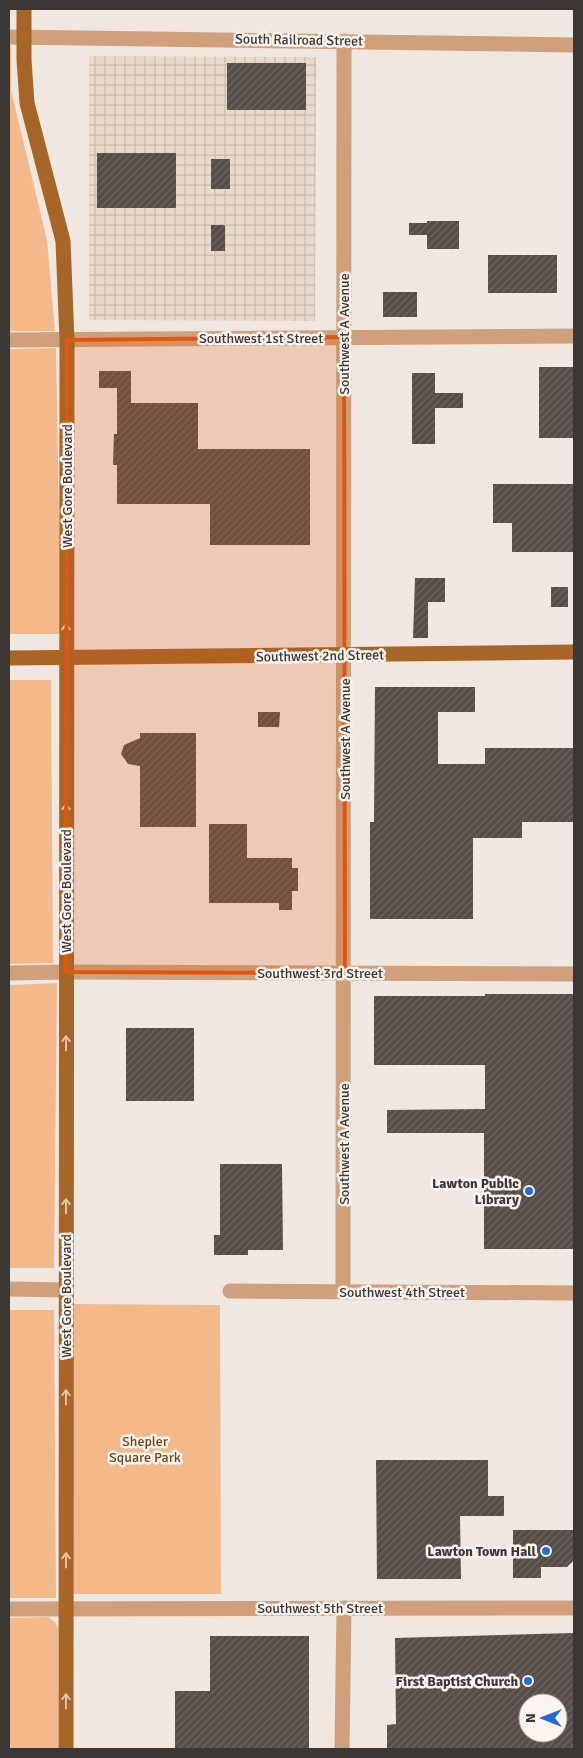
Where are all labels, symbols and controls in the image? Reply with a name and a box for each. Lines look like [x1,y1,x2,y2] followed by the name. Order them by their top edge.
[235,30,363,50] street label: South Railroad Street
[336,273,353,395] street label: Southwest A Avenue
[199,330,323,347] street label: Southwest 1st Street
[59,424,76,548] street label: West Gore Boulevard
[61,623,71,640] one-way arrow
[256,646,384,666] street label: Southwest 2nd Street
[337,678,354,800] street label: Southwest A Avenue
[61,803,71,820] one-way arrow
[58,829,75,953] street label: West Gore Boulevard
[257,965,383,982] street label: Southwest 3rd Street
[61,1036,71,1052] one-way arrow
[336,1083,353,1205] street label: Southwest A Avenue
[432,1175,519,1208] place label: Lawton Public Library
[523,1185,535,1197] marker: Lawton Public Library
[61,1198,71,1214] one-way arrow
[58,1234,75,1358] street label: West Gore Boulevard
[339,1284,465,1301] street label: Southwest 4th Street
[61,1390,71,1406] one-way arrow
[109,1433,181,1466] park label: Shepler Square Park
[427,1543,537,1560] place label: Lawton Town Hall
[540,1545,552,1557] marker: Lawton Town Hall
[61,1552,71,1568] one-way arrow
[257,1600,383,1617] street label: Southwest 5th Street
[396,1673,518,1690] place label: First Baptist Church
[522,1675,534,1687] marker: First Baptist Church
[61,1693,71,1709] one-way arrow
[518,1693,568,1743] north arrow
[522,1713,539,1723] text: N

